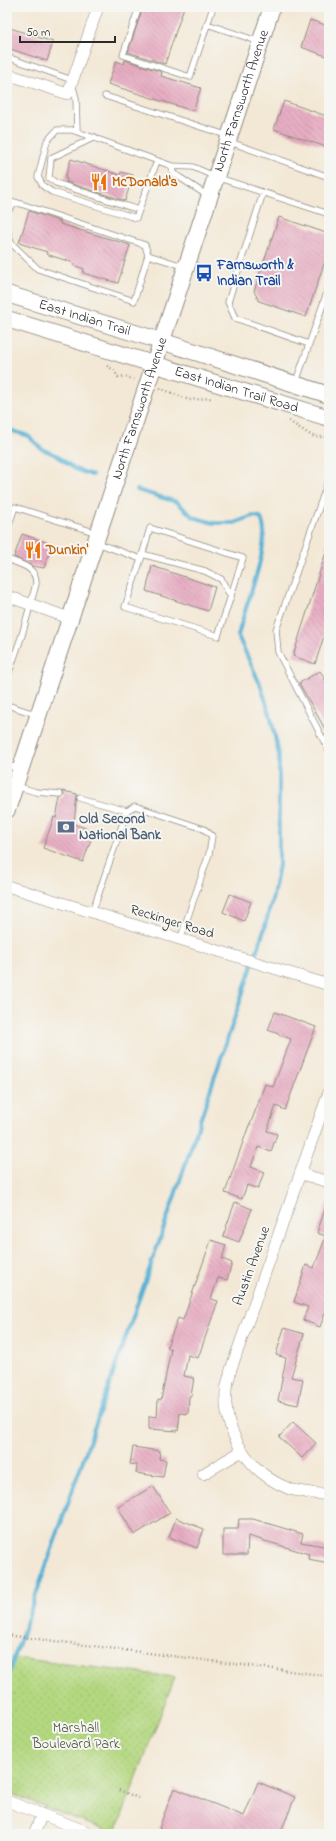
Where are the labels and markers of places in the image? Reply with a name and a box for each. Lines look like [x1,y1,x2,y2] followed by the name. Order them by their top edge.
[89,172,109,192] restaurant icon: McDonald's
[112,172,178,193] place label: McDonald's
[216,255,295,292] place label: Farnsworth & Indian Trail
[194,263,214,283] bus stop icon: Farnsworth & Indian Trail
[23,540,43,560] restaurant icon: Dunkin'
[45,540,89,561] place label: Dunkin'
[79,809,162,846] place label: Old Second National Bank
[56,817,76,837] bank icon: Old Second National Bank

